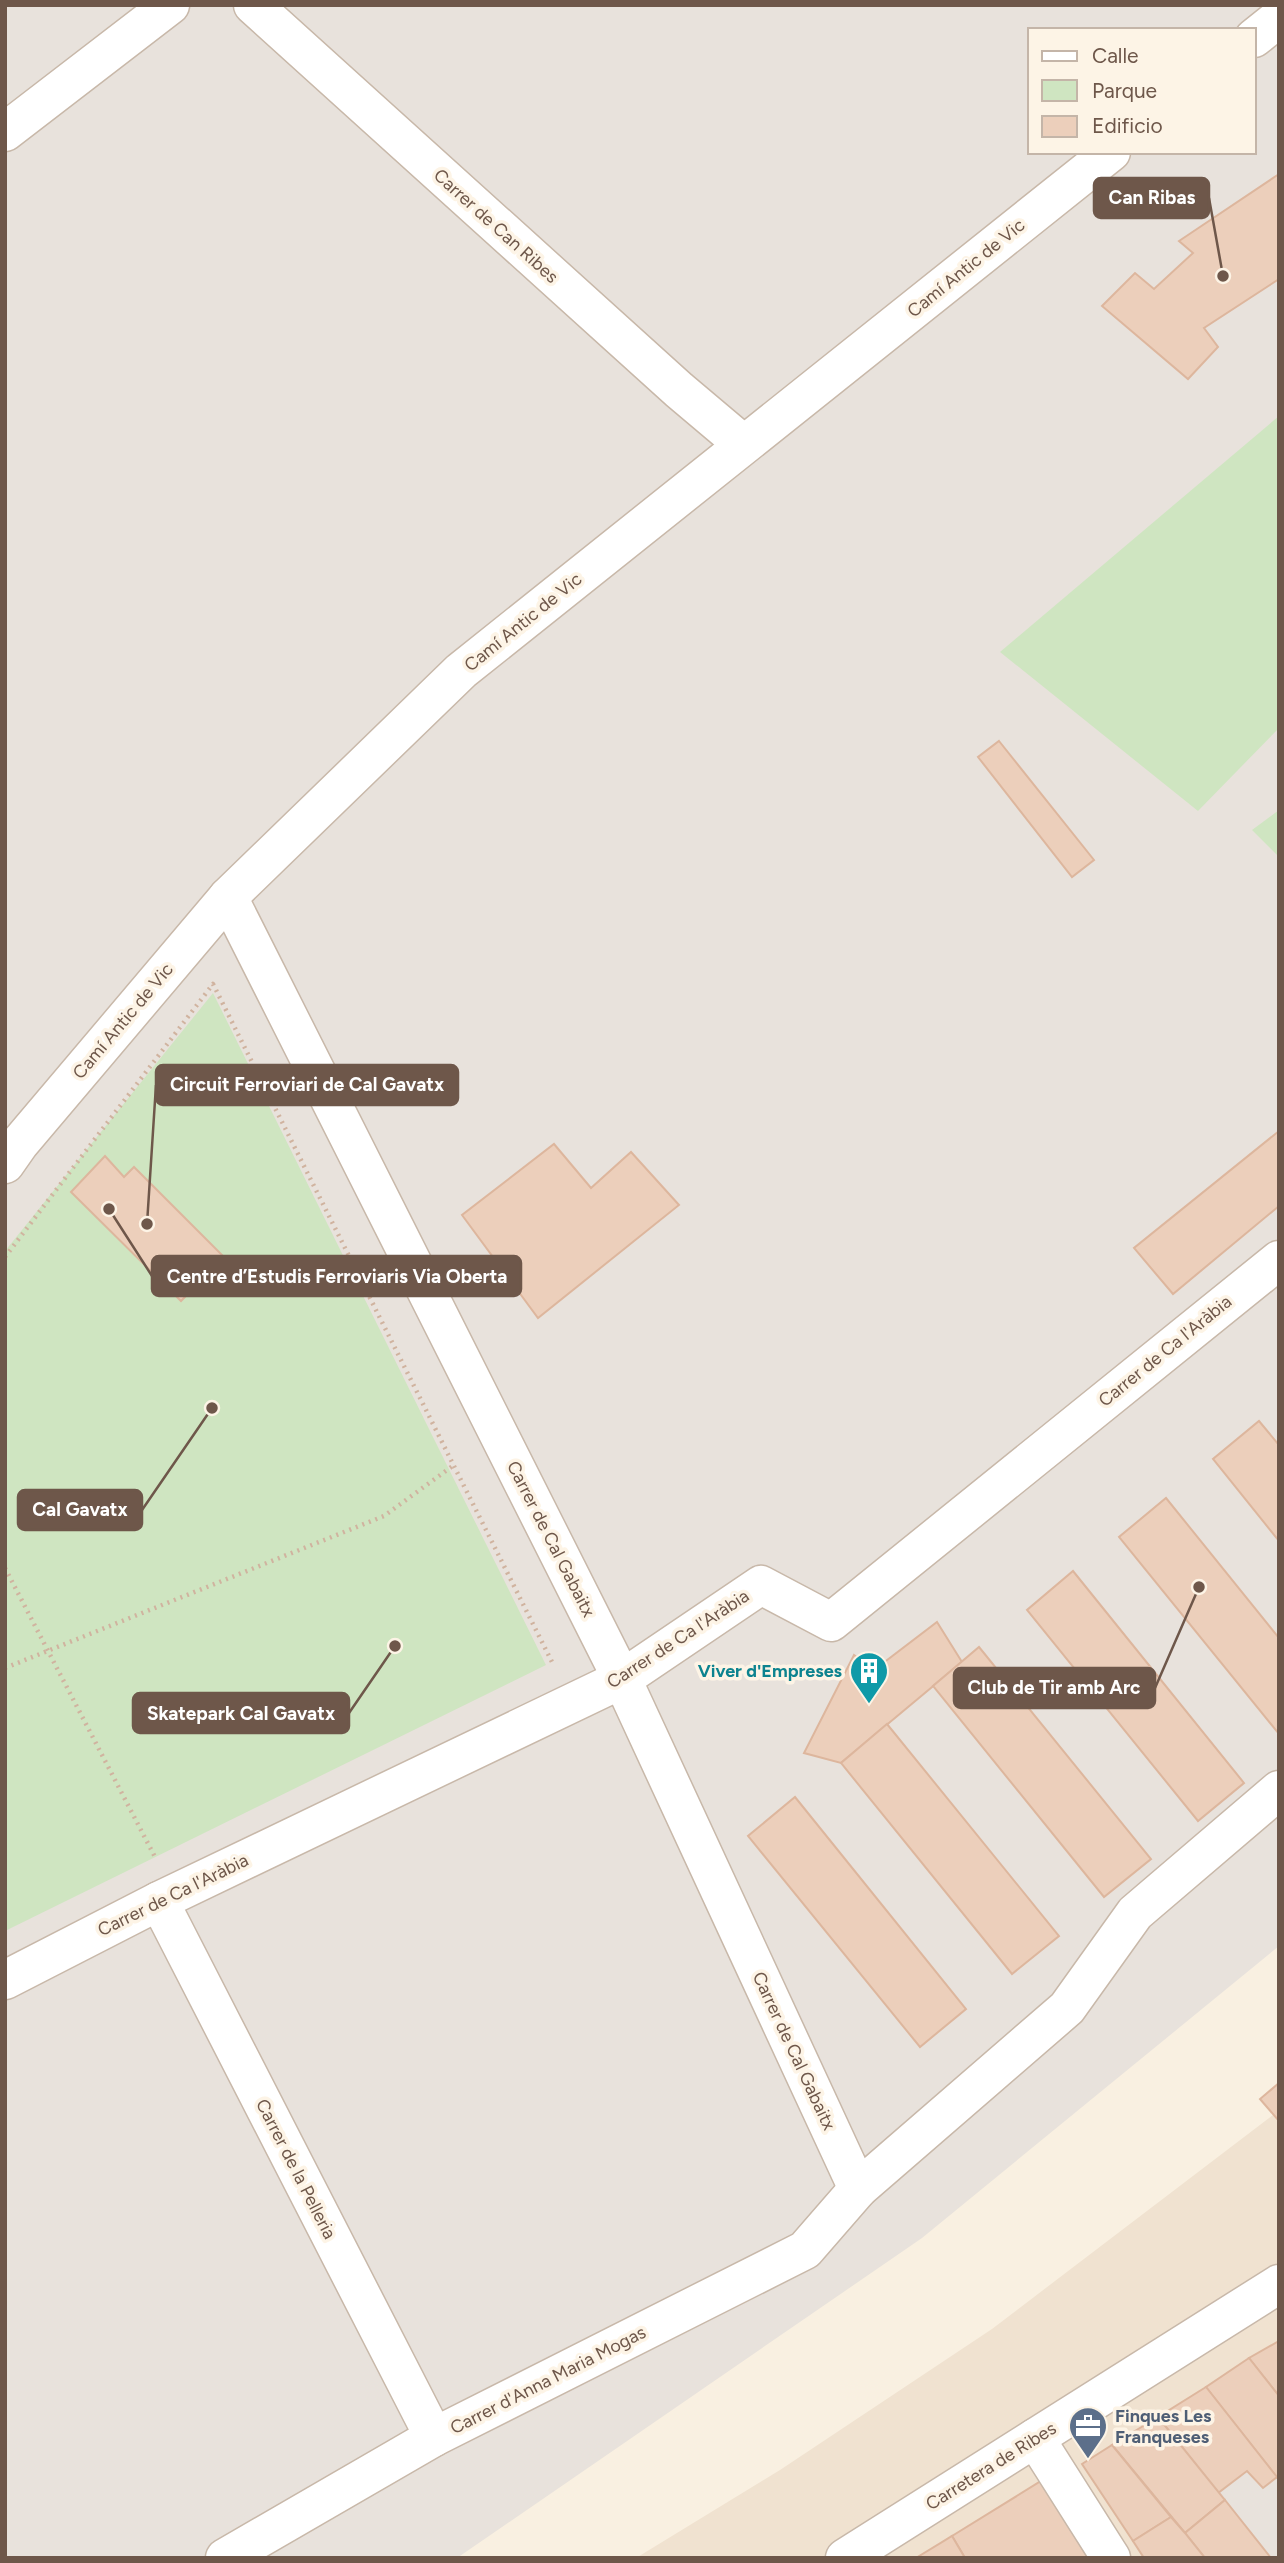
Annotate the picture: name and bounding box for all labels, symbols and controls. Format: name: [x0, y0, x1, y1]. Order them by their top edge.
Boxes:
legend: [1028, 28, 1256, 154]
text: Calle: [1092, 43, 1139, 68]
text: Parque: [1092, 78, 1157, 103]
text: Edificio: [1092, 113, 1163, 138]
street label: Carrer de Can Ribes: [429, 164, 563, 288]
callout: Can Ribas: [1094, 178, 1209, 218]
text: Can Ribas: [1109, 186, 1196, 209]
street label: Camí Antic de Vic: [903, 214, 1029, 322]
street label: Camí Antic de Vic: [460, 568, 586, 676]
street label: Camí Antic de Vic: [68, 958, 178, 1083]
callout: Circuit Ferroviari de Cal Gavatx: [156, 1065, 458, 1105]
text: Circuit Ferroviari de Cal Gavatx: [170, 1073, 444, 1096]
callout: Centre d’Estudis Ferroviaris Via Oberta: [152, 1256, 521, 1296]
text: Centre d’Estudis Ferroviaris Via Oberta: [167, 1265, 507, 1288]
street label: Carrer de Ca l'Aràbia: [1094, 1291, 1236, 1411]
street label: Carrer de Cal Gabaitx: [502, 1457, 600, 1621]
callout: Cal Gavatx: [18, 1490, 142, 1530]
text: Cal Gavatx: [32, 1498, 128, 1521]
street label: Carrer de Ca l'Aràbia: [603, 1585, 753, 1693]
building icon: Viver d'Empreses: [848, 1650, 890, 1705]
place label: Viver d'Empreses: [698, 1660, 843, 1682]
callout: Club de Tir amb Arc: [954, 1668, 1155, 1708]
text: Club de Tir amb Arc: [968, 1676, 1140, 1699]
callout: Skatepark Cal Gavatx: [133, 1693, 349, 1733]
text: Skatepark Cal Gavatx: [147, 1702, 335, 1725]
street label: Carrer de Ca l'Aràbia: [94, 1849, 252, 1941]
street label: Carrer de Cal Gabaitx: [748, 1968, 841, 2134]
street label: Carrer de la Pelleria: [251, 2095, 341, 2243]
street label: Carrer d'Anna Maria Mogas: [446, 2321, 650, 2439]
office icon: Finques Les Franqueses: [1067, 2405, 1109, 2460]
place label: Finques Les Franqueses: [1115, 2405, 1212, 2448]
street label: Carretera de Ribes: [922, 2417, 1060, 2515]

